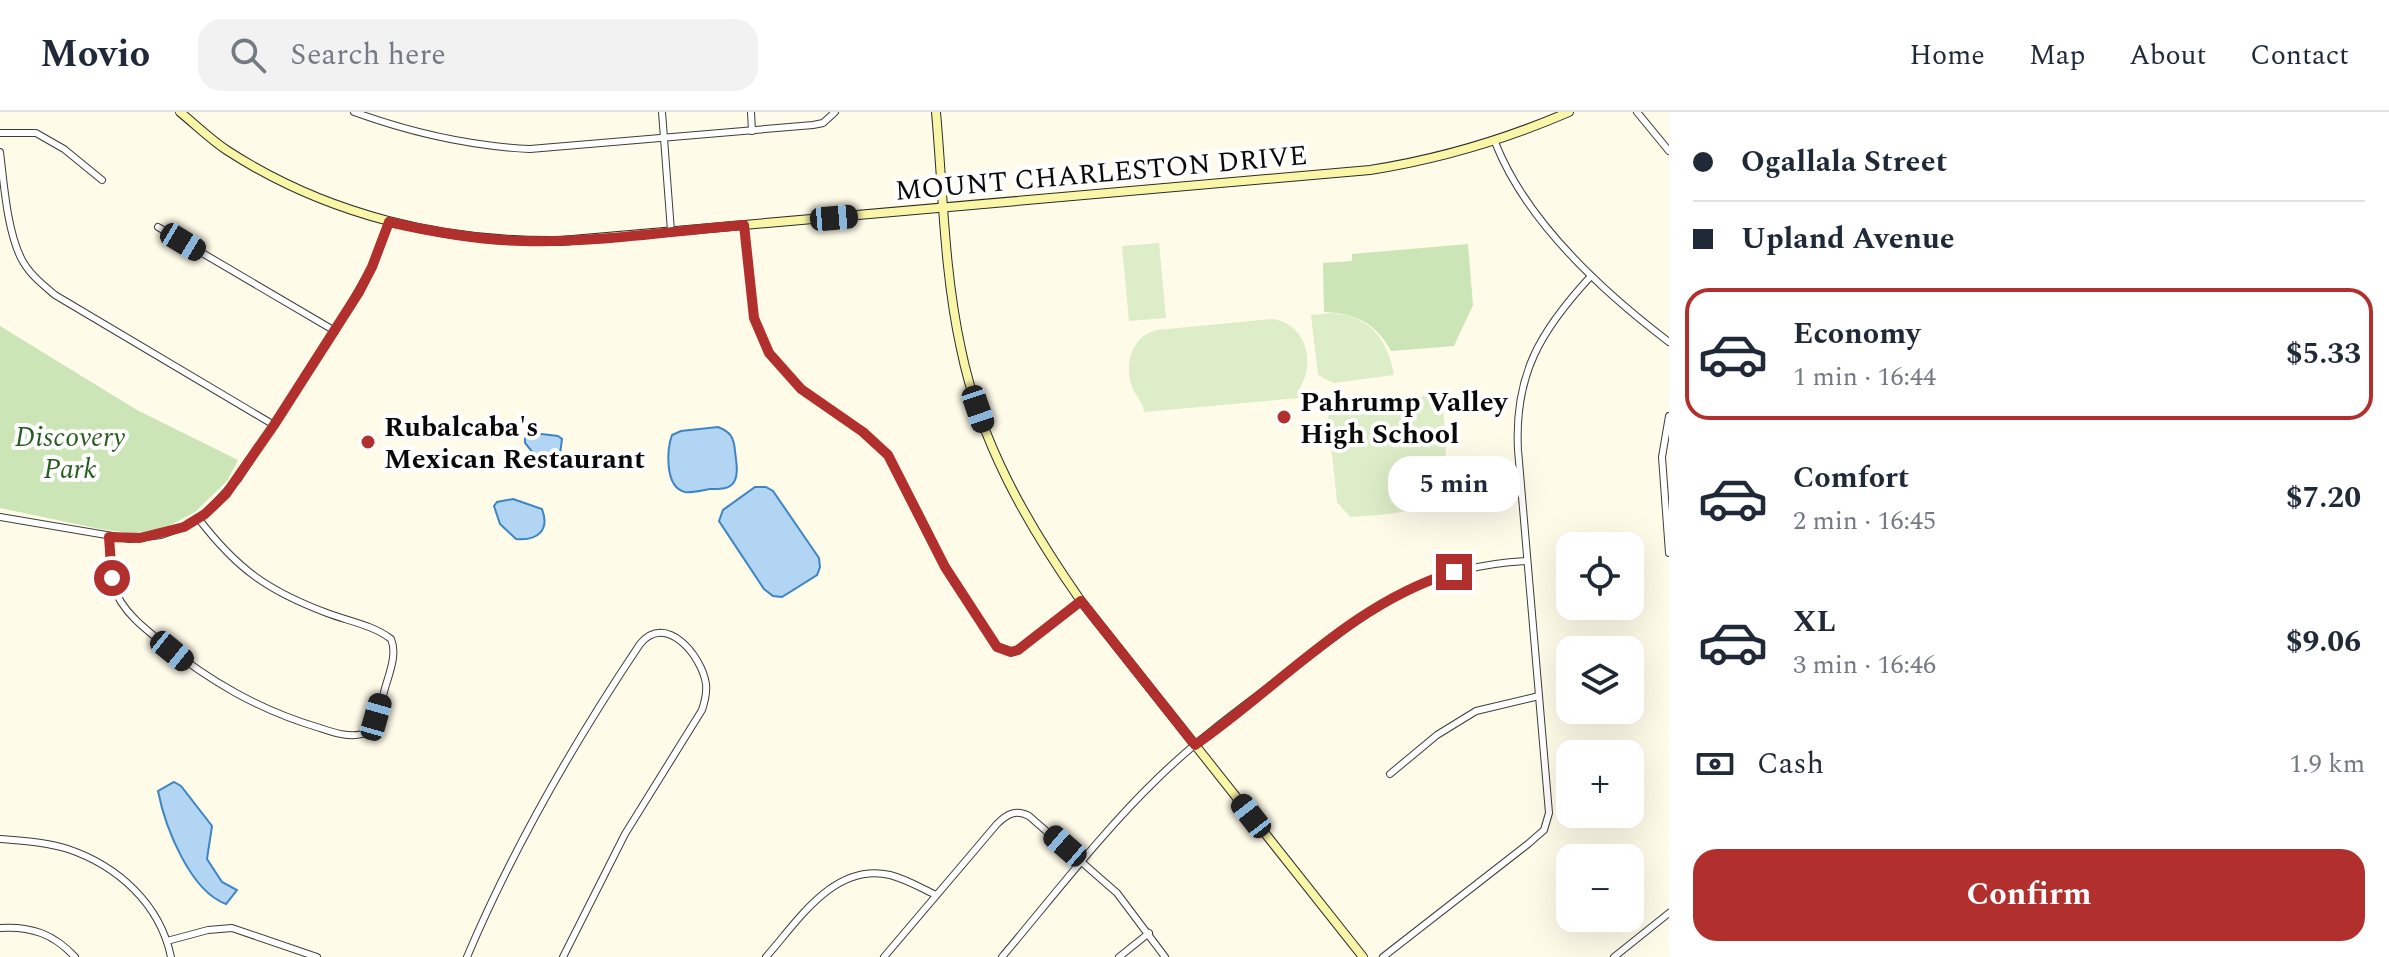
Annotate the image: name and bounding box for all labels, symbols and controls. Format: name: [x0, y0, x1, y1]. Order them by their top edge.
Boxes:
search box: [198, 19, 758, 91]
text: Movio: [40, 26, 150, 84]
text: Search here: [290, 32, 446, 78]
icon: search: [226, 33, 270, 77]
text: Home: [1909, 34, 1985, 77]
text: Map: [2029, 34, 2085, 77]
text: About: [2129, 34, 2206, 77]
text: Contact: [2250, 34, 2349, 77]
street label: MOUNT CHARLESTON DRIVE: [893, 134, 1309, 213]
text: Ogallala Street: [1741, 139, 1947, 185]
car: [809, 204, 859, 232]
text: Upland Avenue: [1741, 216, 1955, 262]
car: [156, 219, 210, 265]
text: Economy: [1793, 311, 1920, 357]
icon: car: [1697, 318, 1769, 390]
text: $5.33: [2286, 331, 2361, 377]
text: 1 min · 16:44: [1793, 357, 1936, 397]
place label: Pahrump Valley High School: [1300, 381, 1509, 456]
car: [959, 382, 997, 436]
place label: Rubalcaba's Mexican Restaurant: [384, 406, 645, 481]
marker: Pahrump Valley High School: [1275, 408, 1293, 426]
park label: Discovery Park: [15, 416, 126, 491]
marker: Rubalcaba's Mexican Restaurant: [359, 433, 377, 451]
text: Comfort: [1793, 455, 1909, 501]
callout: 5 min: [1388, 456, 1520, 512]
icon: car: [1697, 462, 1769, 534]
text: 5 min: [1419, 464, 1489, 504]
text: $7.20: [2286, 475, 2361, 521]
text: 2 min · 16:45: [1793, 501, 1936, 541]
map controls: [1556, 532, 1644, 932]
button: locate: [1556, 532, 1644, 620]
route end: [1436, 554, 1472, 590]
route start: [94, 560, 130, 596]
text: XL: [1793, 599, 1836, 645]
icon: car: [1697, 606, 1769, 678]
text: $9.06: [2286, 619, 2361, 665]
car: [146, 627, 198, 675]
button: layers: [1556, 636, 1644, 724]
text: 3 min · 16:46: [1793, 645, 1936, 685]
car: [358, 691, 394, 743]
button: +: [1556, 740, 1644, 828]
text: Cash: [1757, 741, 1824, 787]
icon: cash: [1693, 742, 1737, 786]
text: 1.9 km: [2289, 744, 2365, 784]
car: [1227, 790, 1275, 842]
car: [1039, 821, 1091, 871]
button: −: [1556, 844, 1644, 932]
button: Confirm: [1693, 849, 2365, 941]

